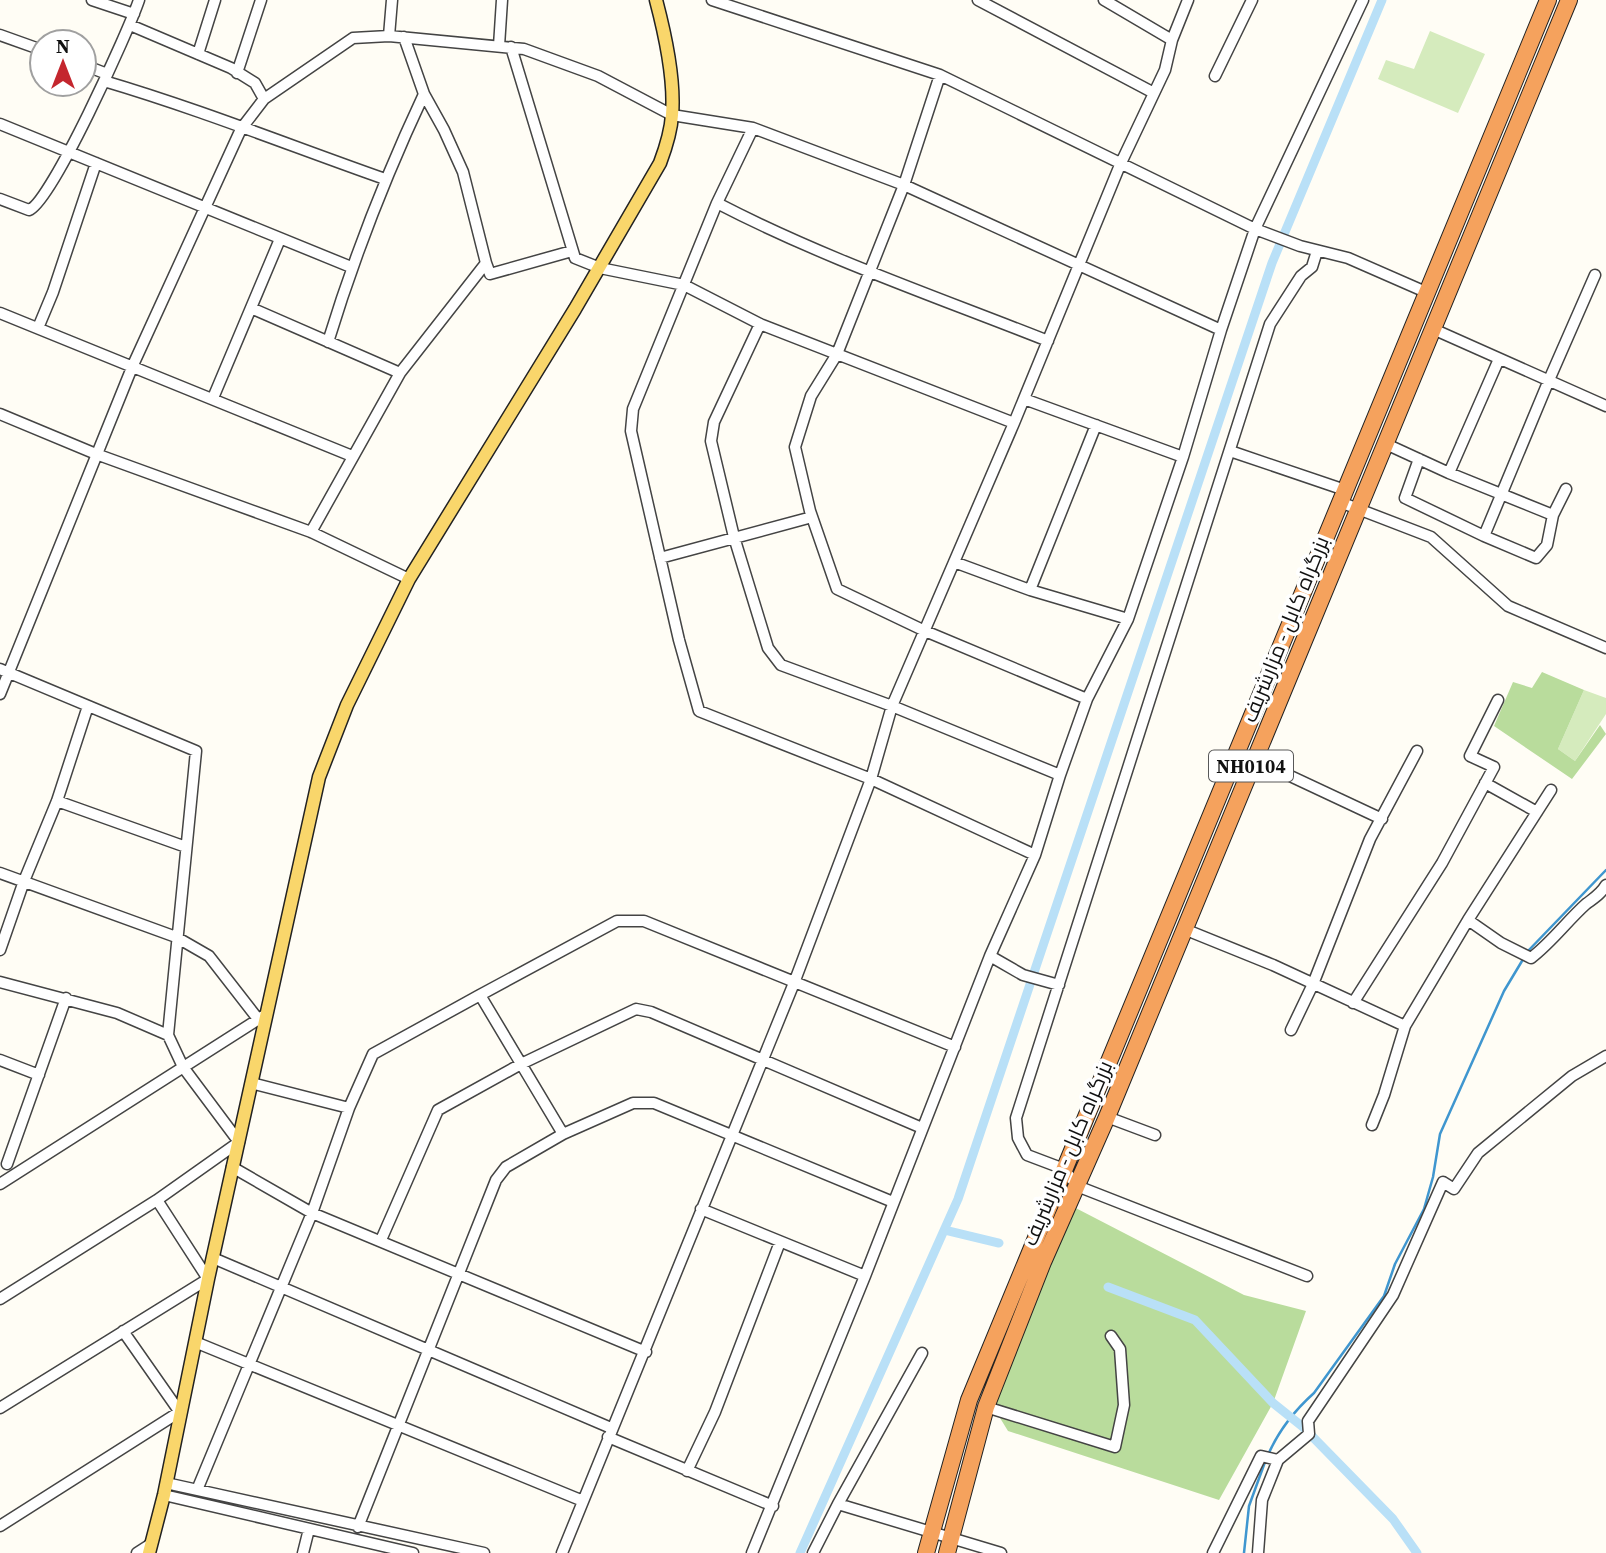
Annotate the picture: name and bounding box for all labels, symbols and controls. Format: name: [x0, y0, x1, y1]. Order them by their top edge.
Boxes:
north arrow: [28, 28, 98, 98]
text: N: [56, 33, 70, 59]
street label: بزرگراه کابل - مزارشریف: [1234, 531, 1336, 727]
road number: NH0104: [1209, 750, 1293, 782]
street label: بزرگراه کابل - مزارشریف: [1015, 1056, 1119, 1250]

